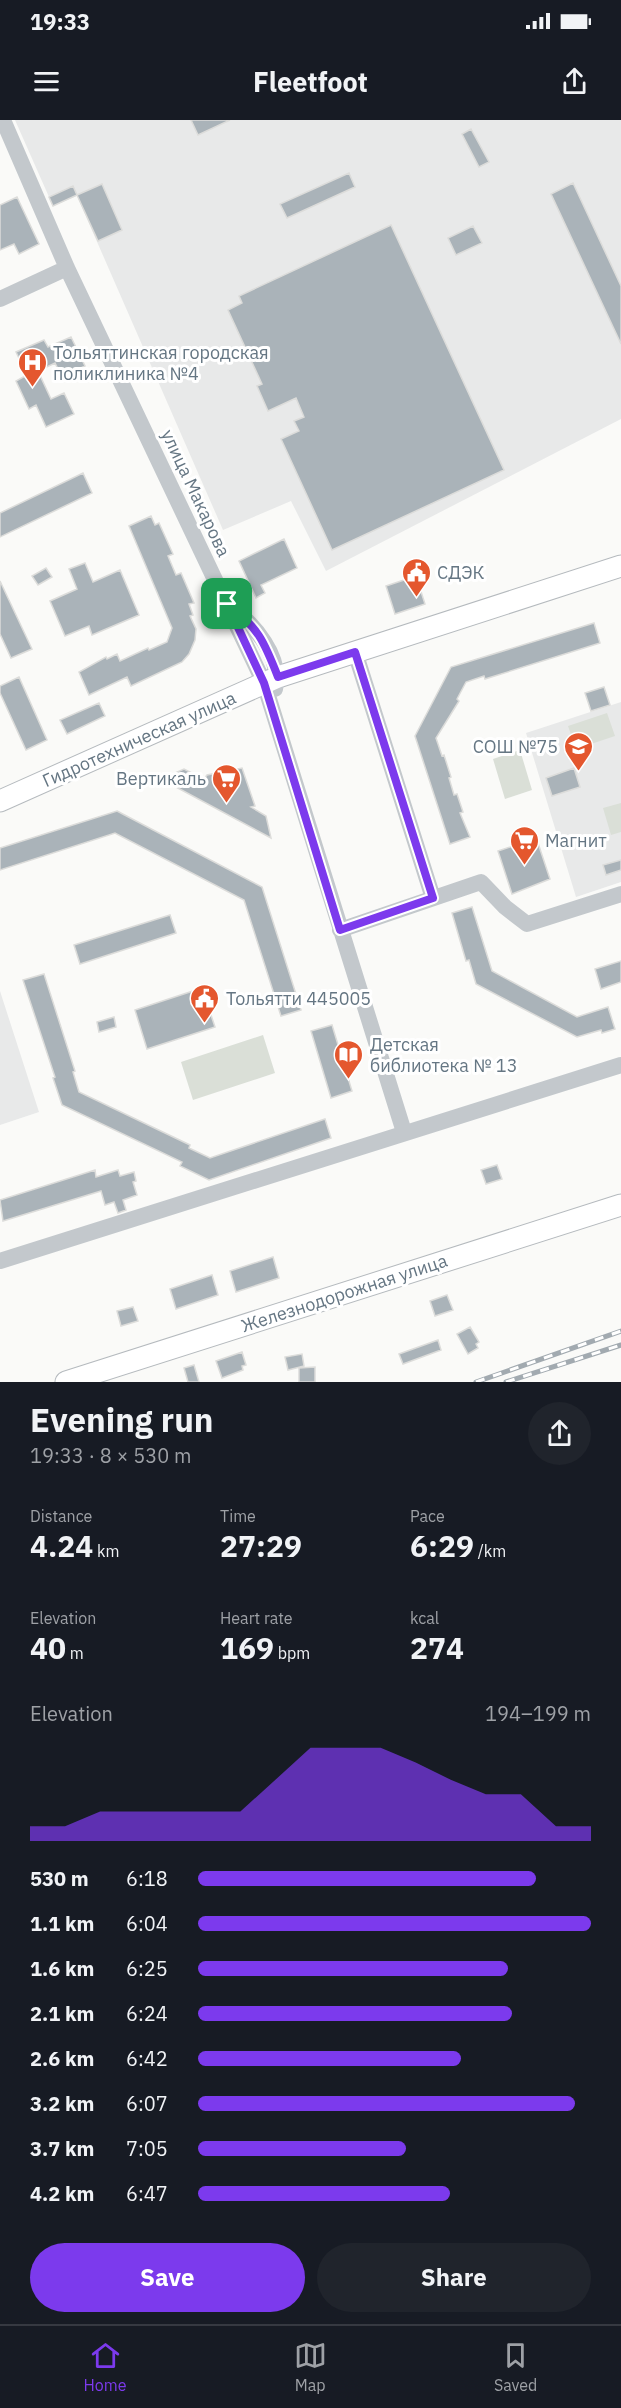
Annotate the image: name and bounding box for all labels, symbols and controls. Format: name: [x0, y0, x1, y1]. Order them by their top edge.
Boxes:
text: 19:33: [30, 7, 90, 36]
text: Fleetfoot: [253, 64, 368, 99]
icon: menu: [30, 65, 63, 98]
icon: share: [558, 65, 591, 98]
place label: Тольяттинская городская поликлиника №4: [53, 341, 269, 385]
hospital icon: Тольяттинская городская поликлиника №4: [16, 346, 48, 388]
street label: улица Макарова: [156, 426, 236, 561]
public building icon: СДЭК: [400, 556, 432, 598]
place label: СДЭК: [437, 561, 485, 584]
pin: [201, 578, 252, 629]
icon: arrive: [210, 587, 243, 620]
street label: Гидротехническая улица: [39, 686, 240, 792]
school or university icon: СОШ №75: [563, 730, 595, 772]
place label: СОШ №75: [473, 735, 558, 758]
supermarket icon: Вертикаль: [211, 762, 243, 804]
place label: Вертикаль: [116, 767, 206, 790]
supermarket icon: Магнит: [508, 824, 540, 866]
place label: Магнит: [545, 829, 607, 852]
public building icon: Тольятти 445005: [189, 982, 221, 1024]
place label: Тольятти 445005: [226, 987, 371, 1010]
place label: Детская библиотека № 13: [370, 1033, 517, 1077]
library icon: Детская библиотека № 13: [333, 1038, 365, 1080]
street label: Железнодорожная улица: [238, 1249, 450, 1337]
text: Evening run: [30, 1398, 214, 1441]
button: share: [528, 1402, 591, 1465]
text: 19:33 · 8 × 530 m: [30, 1442, 191, 1469]
text: Distance: [30, 1506, 92, 1526]
text: Time: [220, 1506, 256, 1526]
text: Pace: [410, 1506, 445, 1526]
text: 4.24: [30, 1526, 93, 1565]
text: 27:29: [220, 1526, 302, 1565]
text: 6:29: [410, 1526, 474, 1565]
text: km: [93, 1541, 120, 1561]
text: /km: [474, 1541, 506, 1561]
text: Elevation: [30, 1608, 96, 1628]
text: Heart rate: [220, 1608, 293, 1628]
text: kcal: [410, 1608, 439, 1628]
text: 40: [30, 1628, 66, 1667]
text: 169: [220, 1628, 274, 1667]
text: 274: [410, 1628, 464, 1667]
text: m: [66, 1643, 84, 1663]
text: bpm: [274, 1643, 310, 1663]
text: Elevation: [30, 1700, 113, 1727]
text: 194–199 m: [485, 1700, 591, 1727]
text: 530 m: [30, 1865, 89, 1892]
text: 6:18: [126, 1865, 168, 1892]
text: 1.1 km: [30, 1910, 94, 1937]
text: 6:04: [126, 1910, 168, 1937]
text: 1.6 km: [30, 1955, 94, 1982]
text: 6:25: [126, 1955, 168, 1982]
text: 2.1 km: [30, 2000, 94, 2027]
text: 6:24: [126, 2000, 168, 2027]
text: 2.6 km: [30, 2045, 94, 2072]
text: 6:42: [126, 2045, 168, 2072]
text: 3.2 km: [30, 2090, 94, 2117]
text: 6:07: [126, 2090, 168, 2117]
text: 3.7 km: [30, 2135, 94, 2162]
text: 7:05: [126, 2135, 168, 2162]
text: 4.2 km: [30, 2180, 94, 2207]
text: 6:47: [126, 2180, 168, 2207]
button: Save: [30, 2243, 305, 2312]
button: Share: [317, 2243, 591, 2312]
tab: Home: [84, 2339, 127, 2395]
tab: Map: [294, 2339, 327, 2395]
tab: Saved: [494, 2339, 537, 2395]

